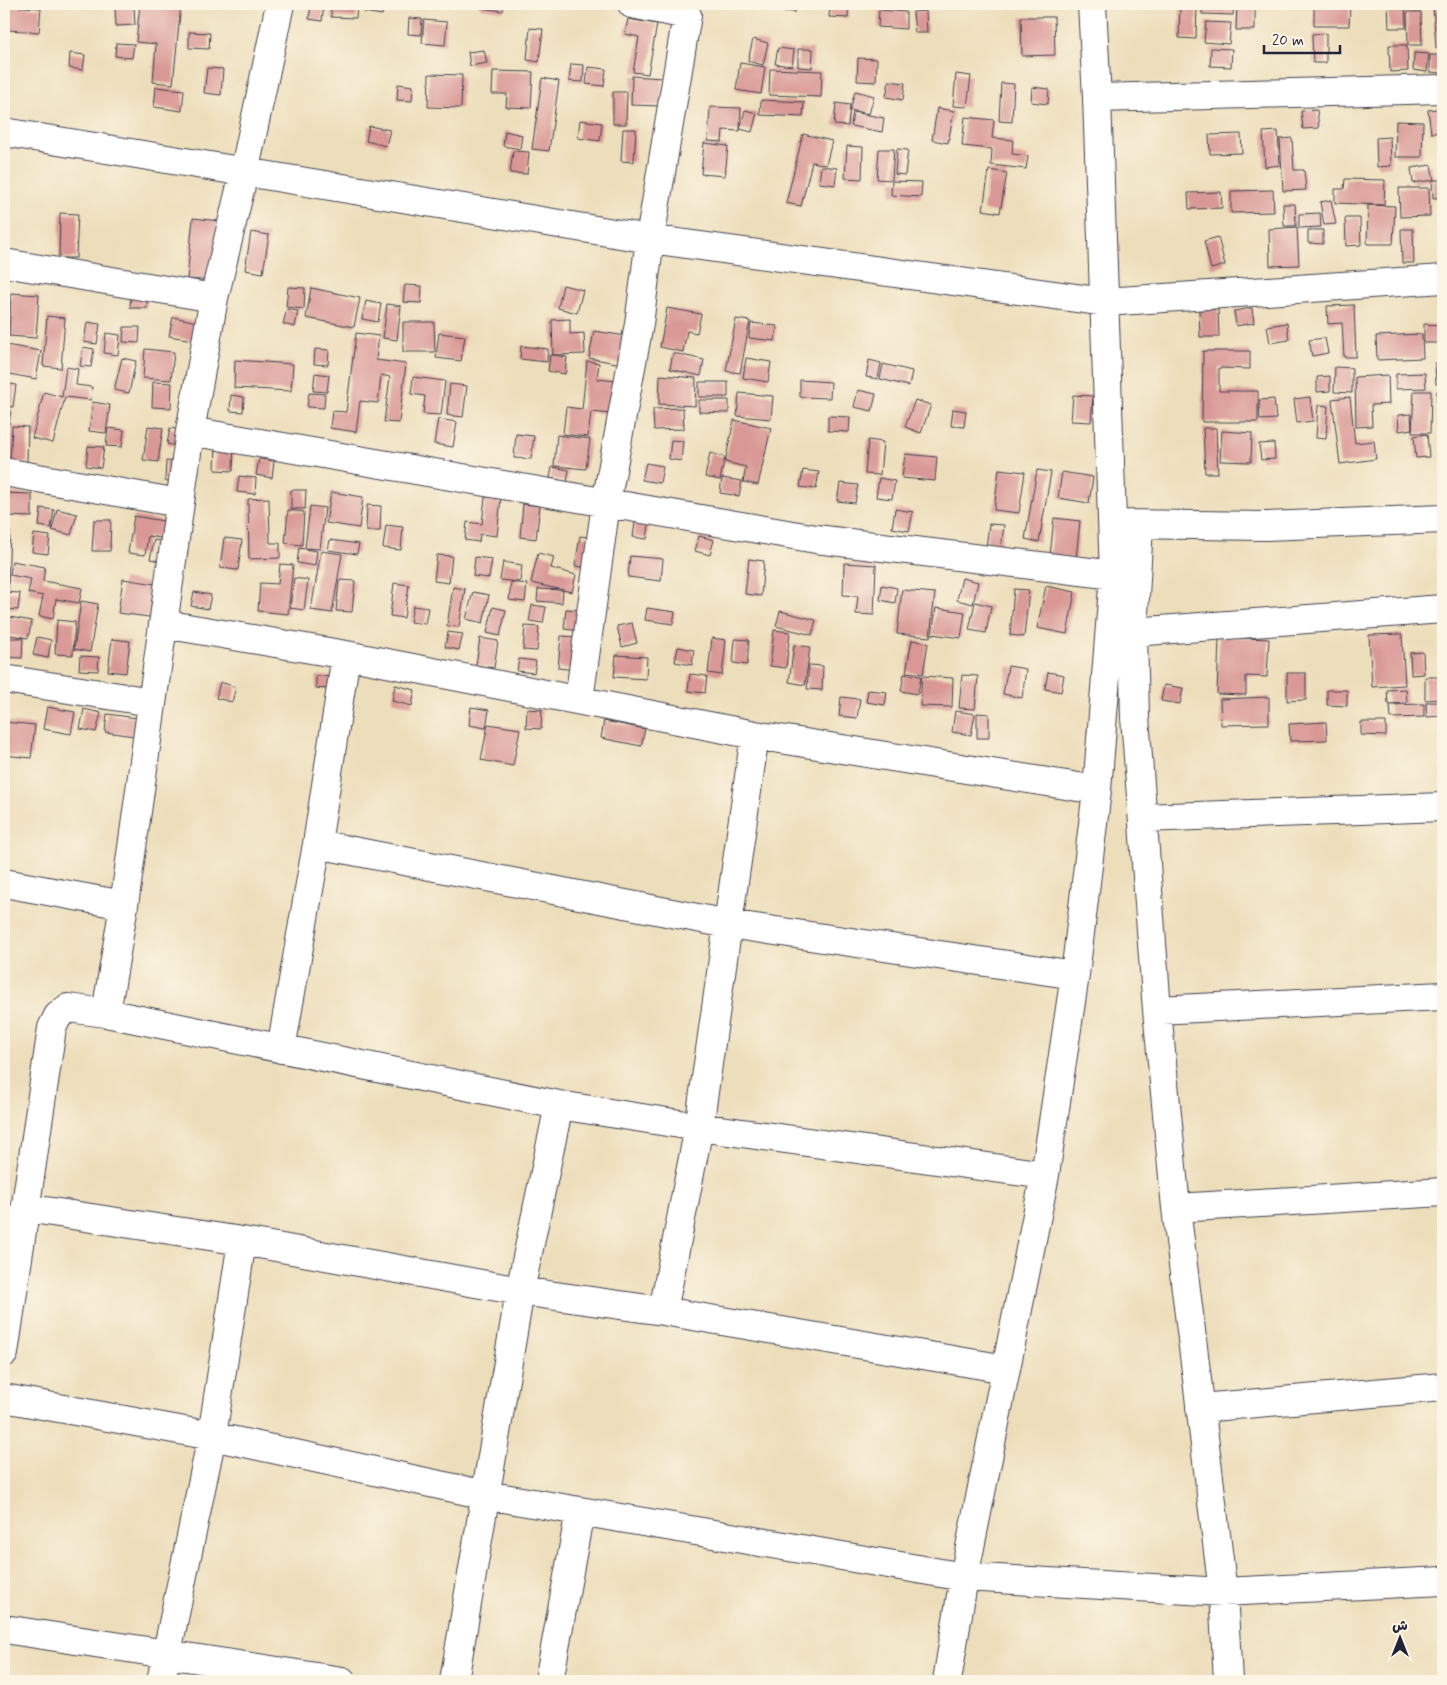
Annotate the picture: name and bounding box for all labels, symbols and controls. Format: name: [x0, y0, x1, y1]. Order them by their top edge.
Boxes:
scale bar: [1264, 22, 1341, 54]
text: 20 m: [1272, 31, 1304, 51]
north arrow: [1374, 1612, 1424, 1662]
text: ش: [1392, 1617, 1408, 1635]

